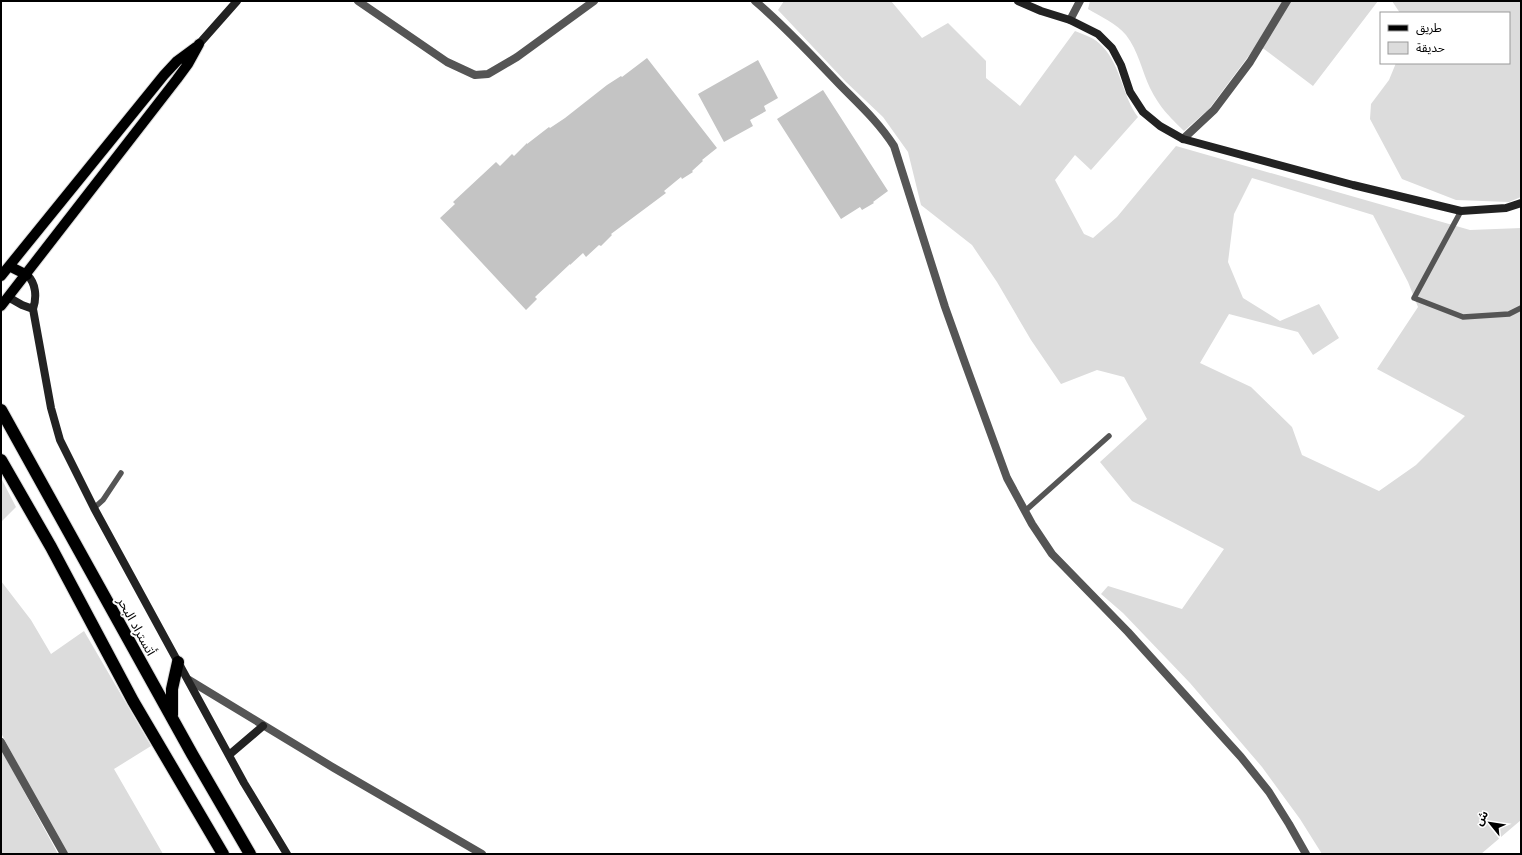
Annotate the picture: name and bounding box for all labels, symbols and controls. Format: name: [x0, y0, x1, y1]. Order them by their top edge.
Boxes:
legend: [1380, 12, 1510, 64]
text: طريق: [1416, 19, 1442, 36]
text: حديقة: [1416, 39, 1445, 56]
street label: أتستراد البحر: [113, 592, 161, 659]
north arrow: [1470, 803, 1510, 843]
text: ش: [1471, 807, 1491, 828]

